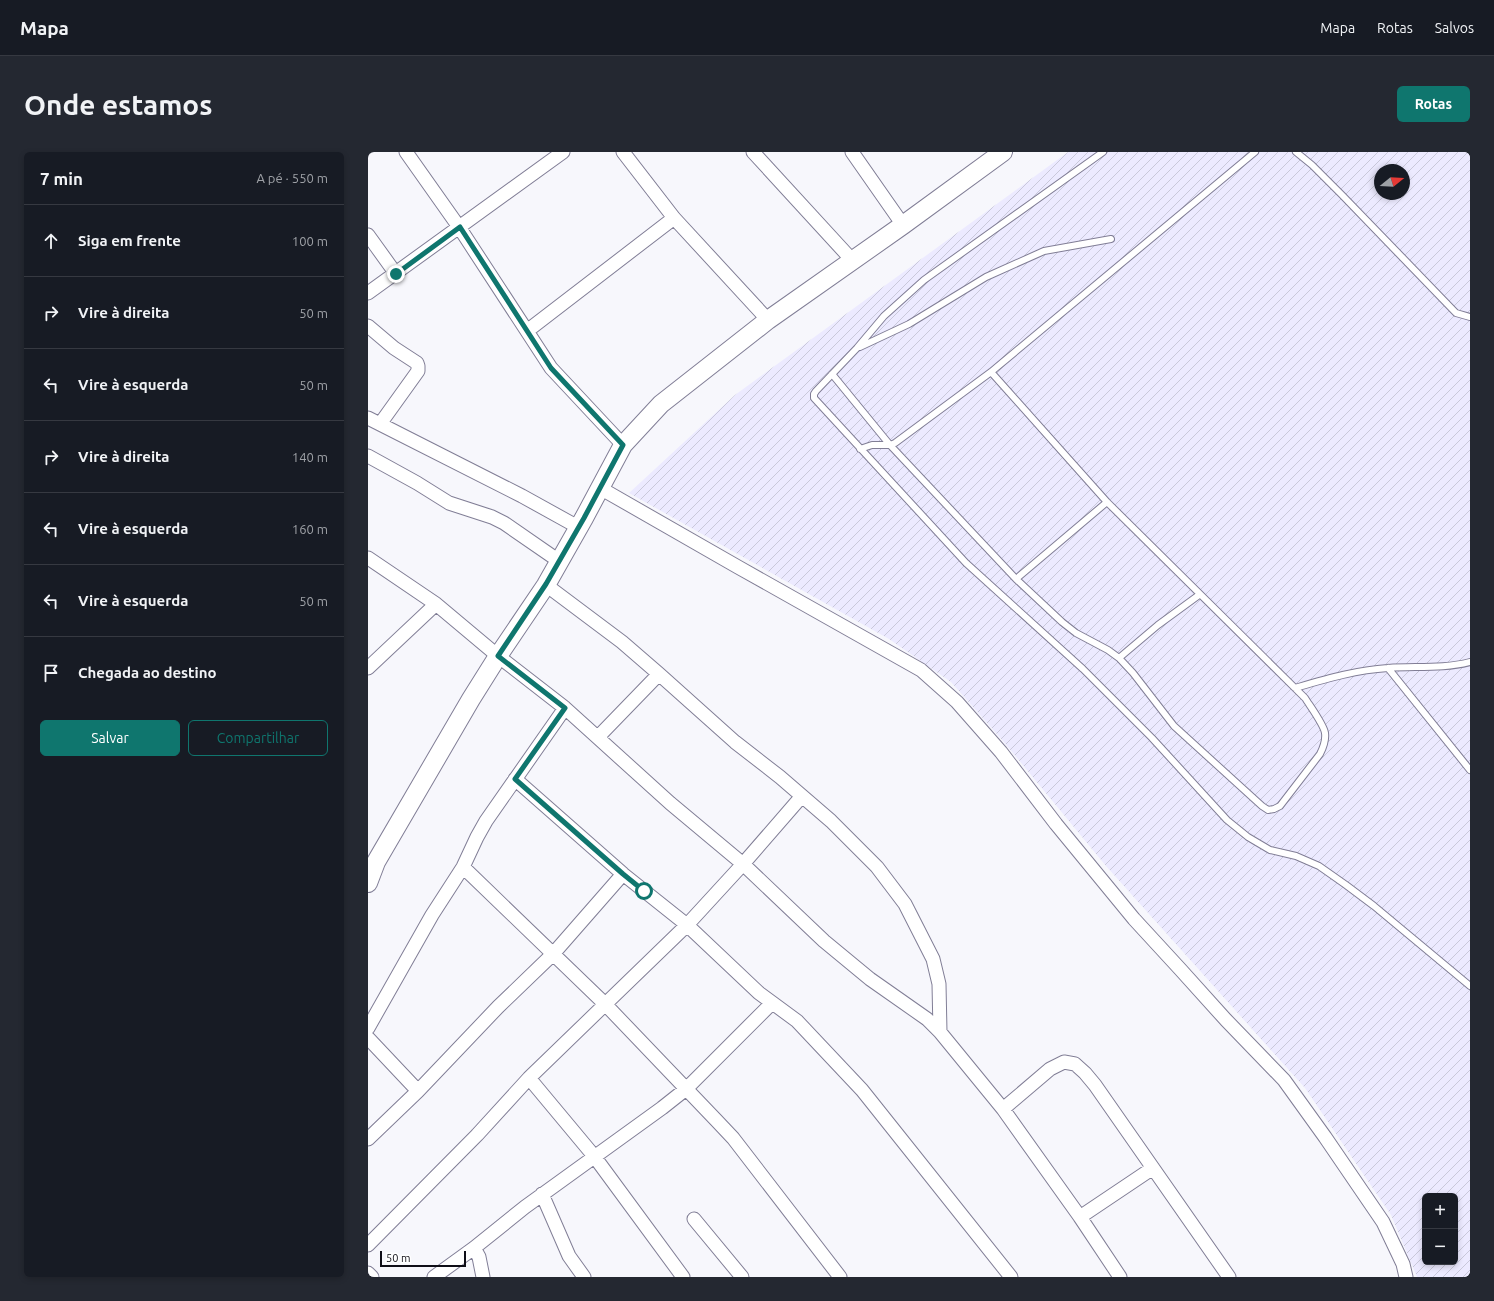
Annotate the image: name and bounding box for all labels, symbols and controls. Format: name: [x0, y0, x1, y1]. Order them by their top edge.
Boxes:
text: Mapa: [20, 17, 69, 39]
text: Mapa: [1320, 20, 1355, 36]
text: Rotas: [1377, 20, 1413, 36]
text: Salvos: [1435, 20, 1474, 36]
button: Rotas: [1397, 86, 1470, 122]
text: Onde estamos: [24, 89, 212, 120]
north arrow: [1374, 164, 1410, 200]
text: 7 min: [40, 169, 83, 188]
text: A pé · 550 m: [256, 171, 328, 185]
icon: ahead: [40, 230, 62, 252]
text: Siga em frente: [78, 232, 181, 249]
text: 100 m: [292, 234, 328, 248]
route end: [387, 265, 405, 283]
icon: right: [40, 302, 62, 324]
text: Vire à direita: [78, 304, 170, 321]
text: 50 m: [299, 306, 328, 320]
icon: left: [40, 374, 62, 396]
text: Vire à esquerda: [78, 376, 188, 393]
text: 50 m: [299, 378, 328, 392]
icon: right: [40, 446, 62, 468]
text: Vire à direita: [78, 448, 170, 465]
text: 140 m: [292, 450, 328, 464]
icon: left: [40, 518, 62, 540]
text: Vire à esquerda: [78, 520, 188, 537]
text: 160 m: [292, 522, 328, 536]
icon: left: [40, 590, 62, 612]
text: Vire à esquerda: [78, 592, 188, 609]
text: 50 m: [299, 594, 328, 608]
icon: arrive: [40, 662, 62, 684]
text: Chegada ao destino: [78, 664, 217, 681]
button: Salvar: [40, 720, 180, 756]
button: Compartilhar: [188, 720, 328, 756]
route start: [635, 882, 653, 900]
map controls: [1422, 1193, 1458, 1265]
button: +: [1422, 1193, 1458, 1229]
button: −: [1422, 1229, 1458, 1265]
scale bar: [380, 1249, 466, 1268]
text: 50 m: [386, 1252, 410, 1264]

